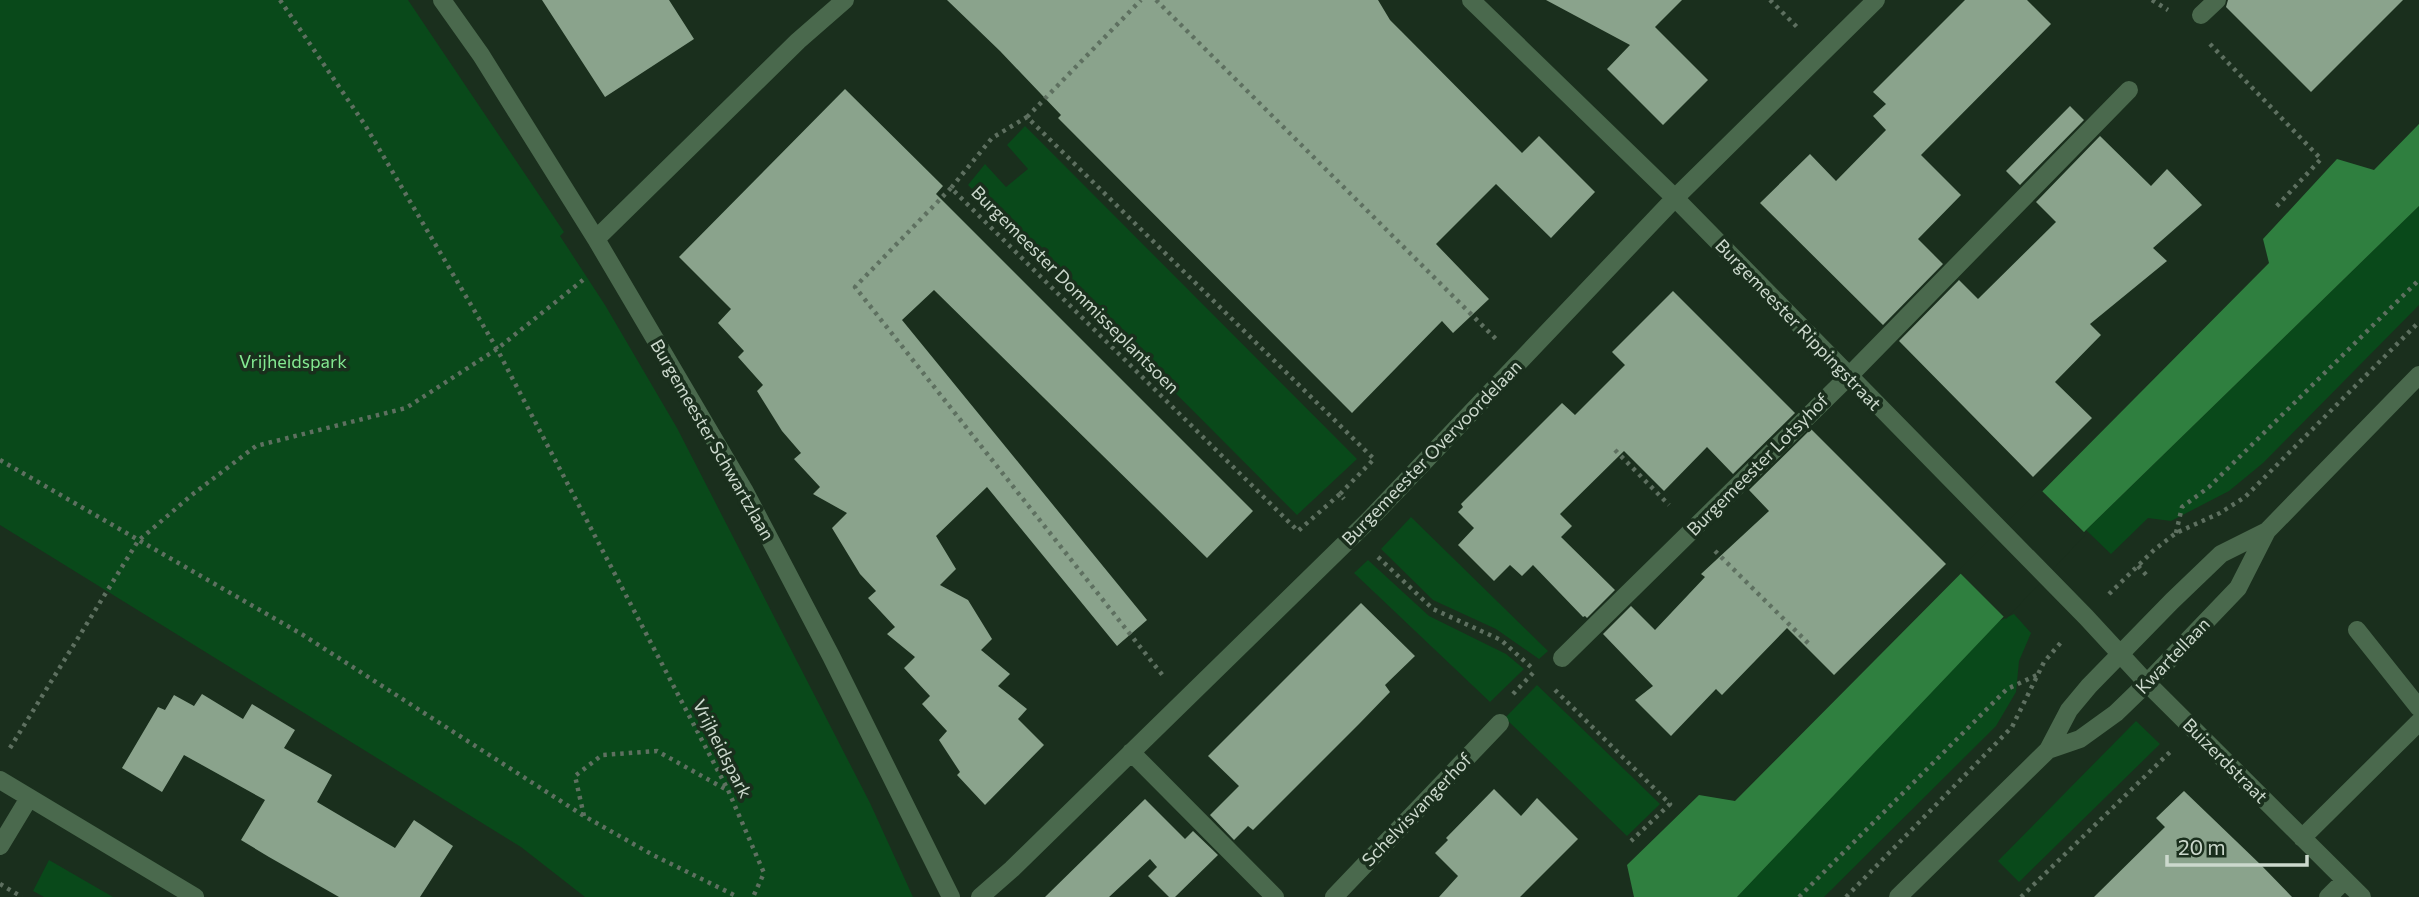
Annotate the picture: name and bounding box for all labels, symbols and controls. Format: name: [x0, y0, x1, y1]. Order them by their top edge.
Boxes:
street label: Burgemeester Dommisseplantsoen: [967, 181, 1184, 398]
street label: Burgemeester Rippingstraat: [1711, 234, 1886, 415]
street label: Burgemeester Schwartzlaan: [646, 335, 780, 544]
park label: Vrijheidspark: [239, 350, 347, 372]
street label: Burgemeester Overvoordelaan: [1337, 355, 1526, 550]
street label: Burgemeester Lotsyhof: [1682, 388, 1834, 540]
street label: Kwartellaan: [2131, 613, 2214, 698]
street label: Vrijheidspark: [689, 695, 757, 802]
street label: Buizerdstraat: [2179, 713, 2273, 807]
street label: Schelvisvangerhof: [1357, 748, 1476, 870]
scale bar: [2167, 824, 2307, 868]
text: 20 m: [2178, 834, 2226, 859]

